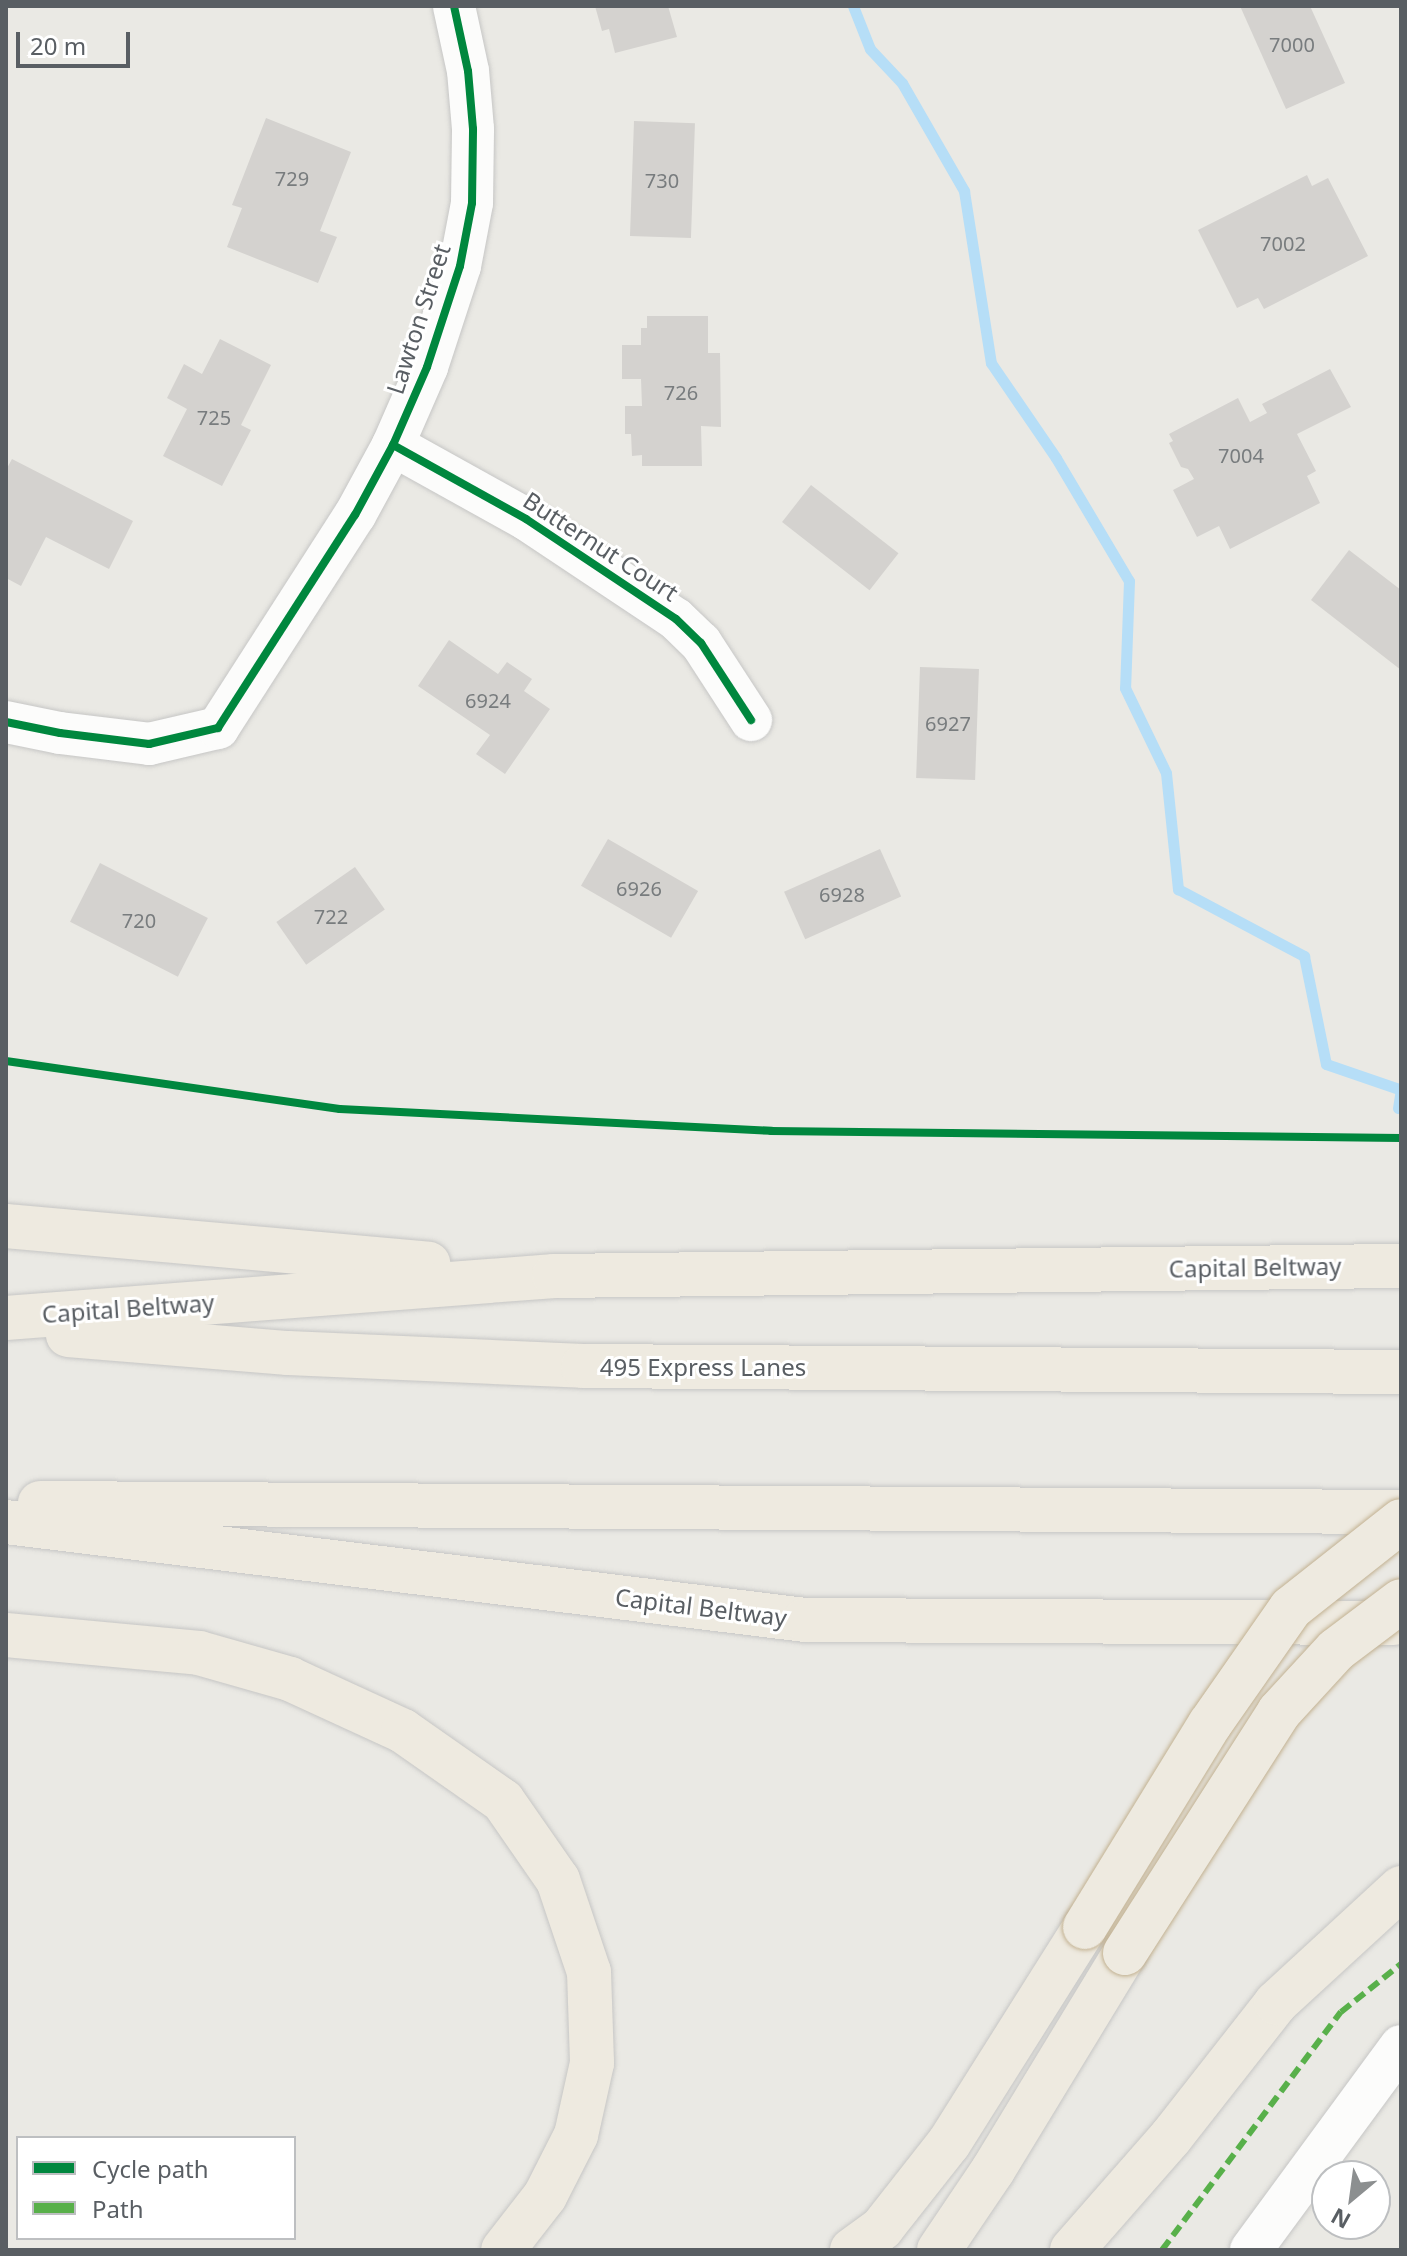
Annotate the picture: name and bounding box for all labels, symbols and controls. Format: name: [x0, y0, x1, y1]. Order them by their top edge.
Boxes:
scale bar: [20, 16, 134, 66]
text: 20 m: [30, 29, 86, 62]
house number: 7000: [1269, 32, 1315, 56]
house number: 729: [275, 166, 309, 190]
house number: 730: [645, 168, 679, 192]
house number: 7002: [1260, 231, 1306, 255]
street label: Lawton Street: [380, 240, 456, 398]
house number: 726: [664, 380, 698, 404]
house number: 725: [197, 405, 231, 429]
house number: 7004: [1218, 443, 1264, 467]
street label: Butternut Court: [518, 485, 684, 607]
house number: 6924: [465, 688, 511, 712]
house number: 6927: [925, 711, 971, 735]
house number: 6926: [616, 876, 662, 900]
house number: 6928: [819, 882, 865, 906]
house number: 722: [314, 904, 348, 928]
house number: 720: [122, 908, 156, 932]
street label: Capital Beltway: [1168, 1251, 1342, 1283]
street label: Capital Beltway: [41, 1288, 215, 1328]
street label: 495 Express Lanes: [600, 1353, 806, 1381]
street label: Capital Beltway: [614, 1582, 788, 1632]
legend: [16, 2136, 296, 2240]
text: Cycle path: [92, 2152, 209, 2185]
north arrow: [1311, 2160, 1391, 2240]
text: Path: [92, 2192, 143, 2225]
text: N: [1325, 2202, 1355, 2237]

